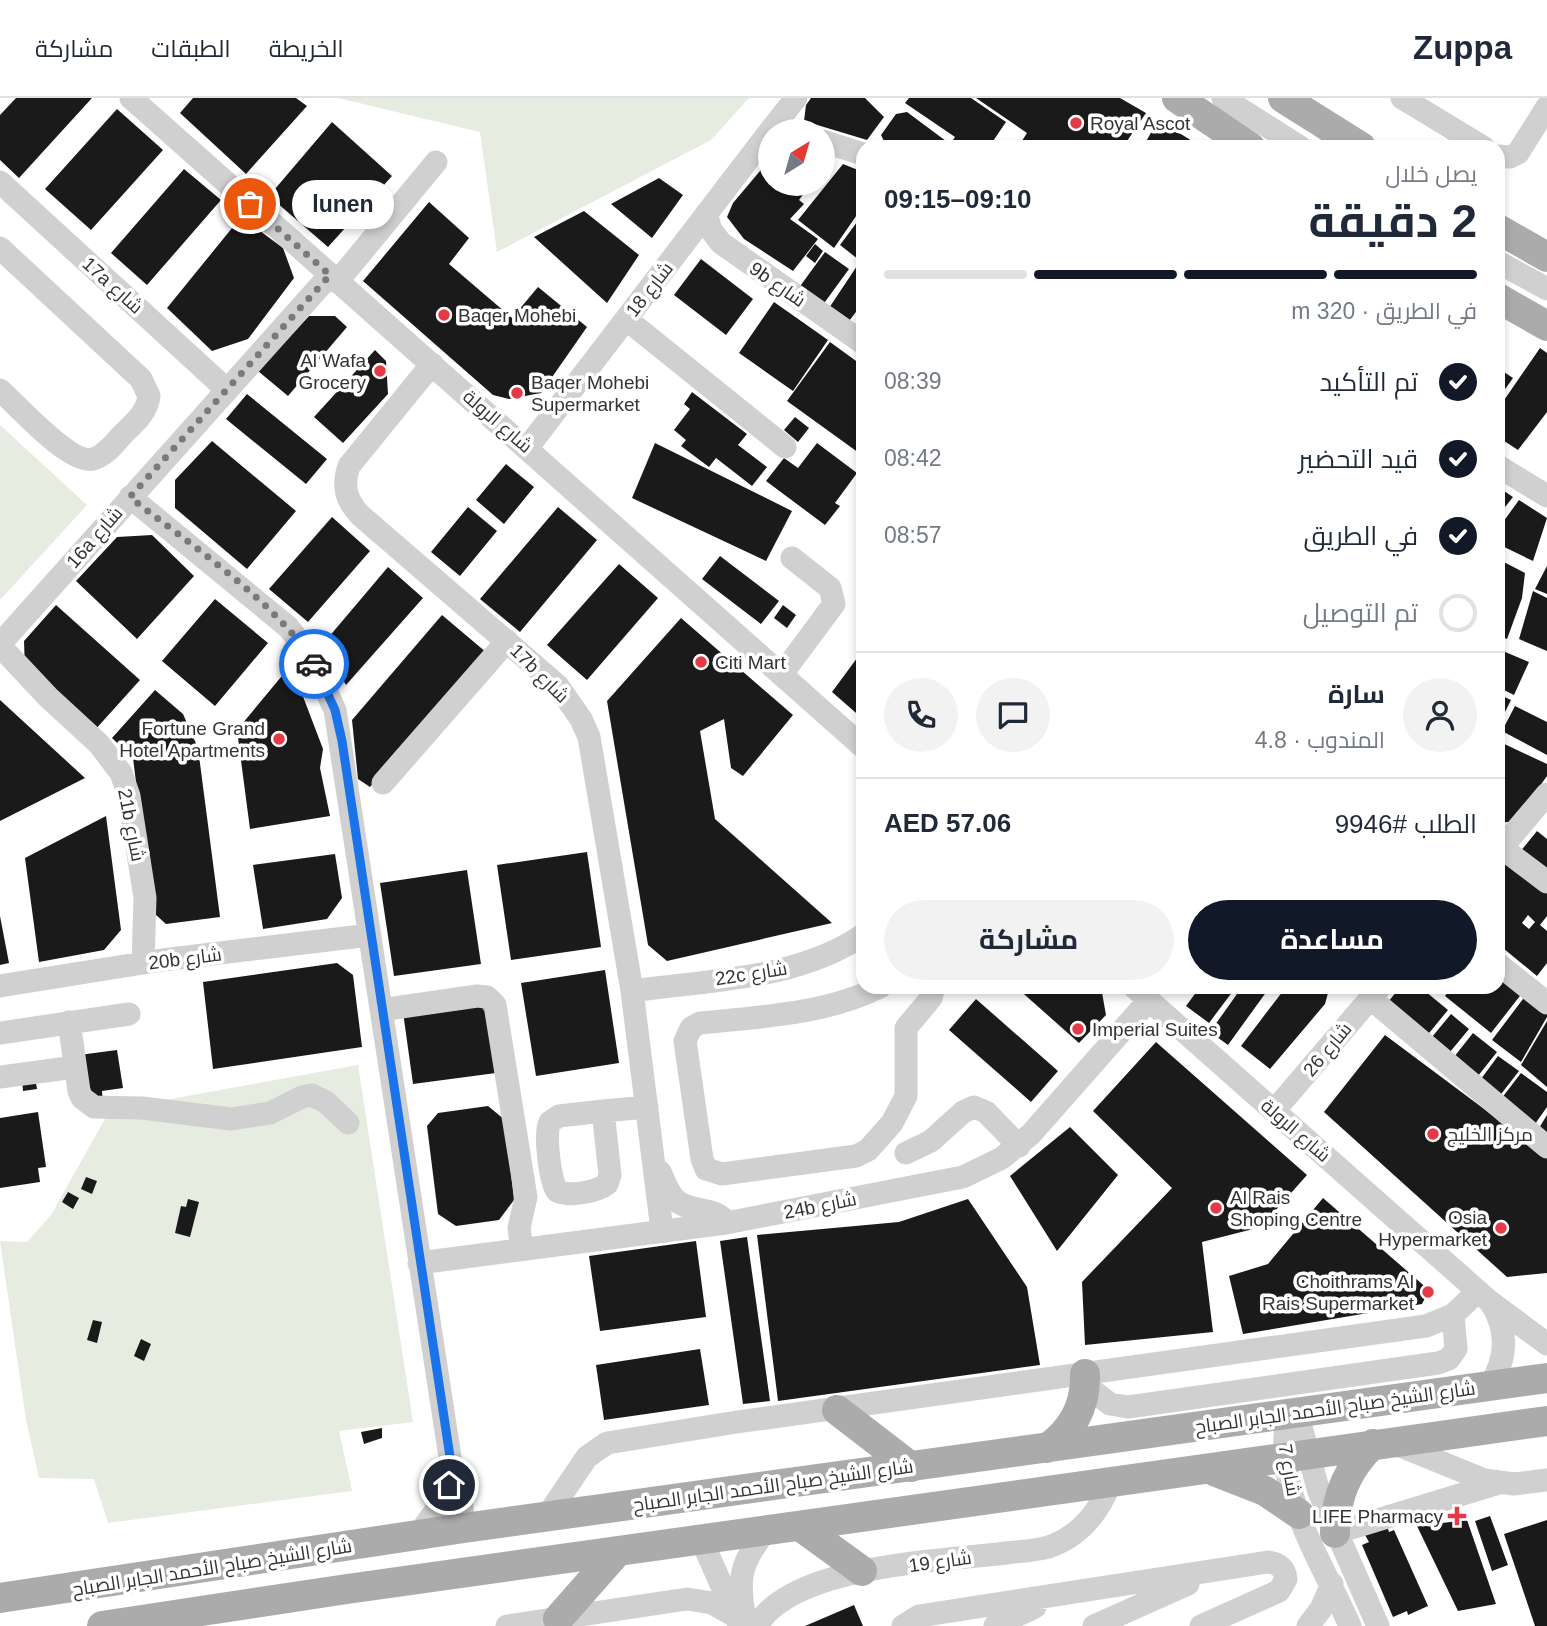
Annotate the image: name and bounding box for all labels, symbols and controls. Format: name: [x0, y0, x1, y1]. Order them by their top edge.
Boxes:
text: Zuppa: [1413, 29, 1512, 66]
text: مشاركة: [35, 35, 113, 62]
text: الطبقات: [151, 35, 231, 62]
text: الخريطة: [269, 35, 344, 62]
place label: Royal Ascot: [1090, 113, 1191, 134]
marker: Royal Ascot: [1068, 115, 1084, 131]
north arrow: [758, 119, 835, 196]
map controls: [758, 119, 835, 196]
text: يصل خلال: [1385, 161, 1477, 187]
pin: [220, 174, 280, 234]
callout: lunen: [292, 180, 394, 228]
text: 09:10–09:15: [884, 184, 1031, 214]
icon: bag: [231, 185, 269, 223]
text: lunen: [312, 191, 374, 217]
text: 2 دقيقة: [1309, 195, 1477, 247]
street label: 17a شارع: [76, 253, 147, 320]
street label: شارع 18: [622, 258, 679, 323]
street label: 9b شارع: [744, 258, 810, 314]
text: في الطريق · 320 m: [1291, 298, 1477, 324]
place label: Baqer Mohebi: [458, 305, 576, 326]
marker: Baqer Mohebi: [436, 307, 452, 323]
place label: Al Wafa Grocery: [298, 350, 366, 393]
marker: Al Wafa Grocery: [372, 363, 388, 379]
icon: check: [1439, 363, 1477, 401]
text: تم التأكيد: [1319, 367, 1418, 397]
text: 08:39: [884, 368, 942, 394]
place label: Baqer Mohebi Supermarket: [531, 372, 649, 415]
marker: Baqer Mohebi Supermarket: [509, 385, 525, 401]
street label: شارع الرولة: [457, 386, 537, 459]
icon: check: [1439, 440, 1477, 478]
text: قيد التحضير: [1298, 444, 1418, 474]
text: 08:42: [884, 445, 942, 471]
street label: 16a شارع: [62, 503, 129, 574]
icon: check: [1439, 517, 1477, 555]
text: في الطريق: [1303, 521, 1418, 551]
text: 08:57: [884, 522, 942, 548]
text: تم التوصيل: [1303, 598, 1418, 628]
courier: [279, 629, 349, 699]
street label: 17b شارع: [504, 640, 573, 709]
icon: car: [295, 645, 333, 683]
place label: Citi Mart: [715, 652, 786, 673]
marker: Citi Mart: [693, 654, 709, 670]
button: phone: [884, 678, 958, 752]
button: chat: [976, 678, 1050, 752]
button: person: [1403, 678, 1477, 752]
text: سارة: [1328, 679, 1385, 709]
place label: Fortune Grand Hotel Apartments: [119, 718, 265, 761]
text: المندوب · 4.8: [1255, 727, 1385, 753]
marker: Fortune Grand Hotel Apartments: [271, 731, 287, 747]
street label: 21b شارع: [111, 787, 149, 864]
text: AED 57.06: [884, 808, 1011, 838]
text: الطلب #9946: [1335, 809, 1477, 839]
button: مشاركة: [884, 900, 1174, 980]
button: مساعدة: [1188, 900, 1477, 980]
street label: 20b شارع: [147, 944, 223, 976]
street label: 22c شارع: [714, 957, 789, 993]
street label: شارع 26: [1299, 1018, 1358, 1082]
place label: Imperial Suites: [1092, 1019, 1218, 1040]
marker: Imperial Suites: [1070, 1021, 1086, 1037]
street label: شارع الرولة: [1255, 1095, 1335, 1168]
place label: مركز الخليج: [1447, 1124, 1533, 1148]
marker: مركز الخليج: [1425, 1126, 1441, 1142]
place label: Al Rais Shoping Centre: [1230, 1187, 1362, 1230]
street label: 24b شارع: [782, 1188, 859, 1226]
marker: Al Rais Shoping Centre: [1208, 1200, 1224, 1216]
place label: Osia Hypermarket: [1378, 1207, 1488, 1250]
marker: Osia Hypermarket: [1493, 1220, 1509, 1236]
place label: Choithrams Al Rais Supermarket: [1262, 1271, 1415, 1314]
marker: Choithrams Al Rais Supermarket: [1420, 1284, 1436, 1300]
street label: شارع الشيخ صباح الأحمد الجابر الصباح: [1193, 1377, 1477, 1441]
street label: شارع 7: [1272, 1442, 1304, 1498]
pin: [419, 1455, 479, 1515]
street label: شارع الشيخ صباح الأحمد الجابر الصباح: [631, 1455, 915, 1519]
icon: home: [430, 1466, 468, 1504]
place label: LIFE Pharmacy: [1312, 1506, 1443, 1527]
marker: LIFE Pharmacy: [1449, 1508, 1465, 1524]
street label: شارع الشيخ صباح الأحمد الجابر الصباح: [71, 1535, 354, 1603]
street label: شارع 19: [907, 1547, 973, 1579]

